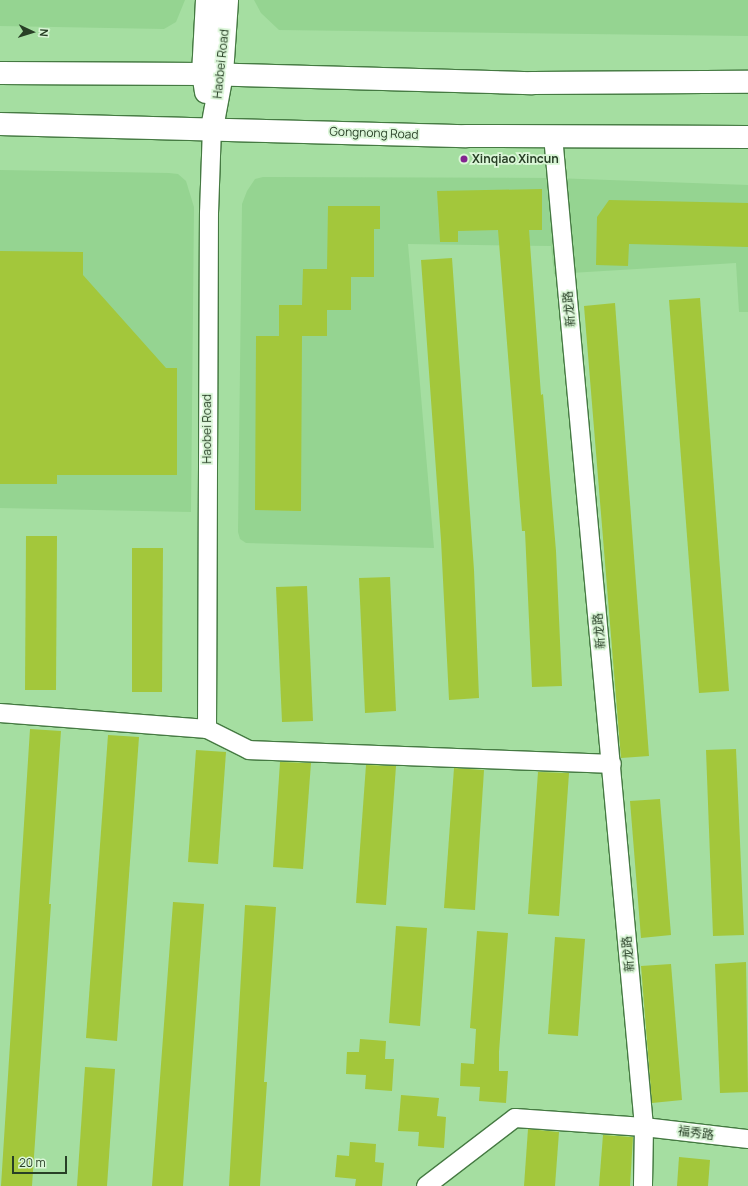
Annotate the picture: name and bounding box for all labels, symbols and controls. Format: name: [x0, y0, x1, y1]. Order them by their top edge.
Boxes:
north arrow: [12, 12, 52, 52]
text: N: [37, 28, 52, 37]
street label: Haobei Road: [210, 29, 232, 99]
street label: Gongnong Road: [329, 124, 419, 142]
place label: Xinqiao Xincun: [472, 152, 559, 166]
marker: Xinqiao Xincun: [459, 154, 469, 164]
street label: 新龙路: [560, 290, 578, 328]
street label: Haobei Road: [200, 394, 214, 464]
street label: 新龙路: [590, 612, 608, 650]
street label: 新龙路: [619, 935, 637, 973]
street label: 福秀路: [677, 1124, 715, 1142]
scale bar: [14, 1148, 69, 1174]
text: 20 m: [19, 1154, 46, 1171]

